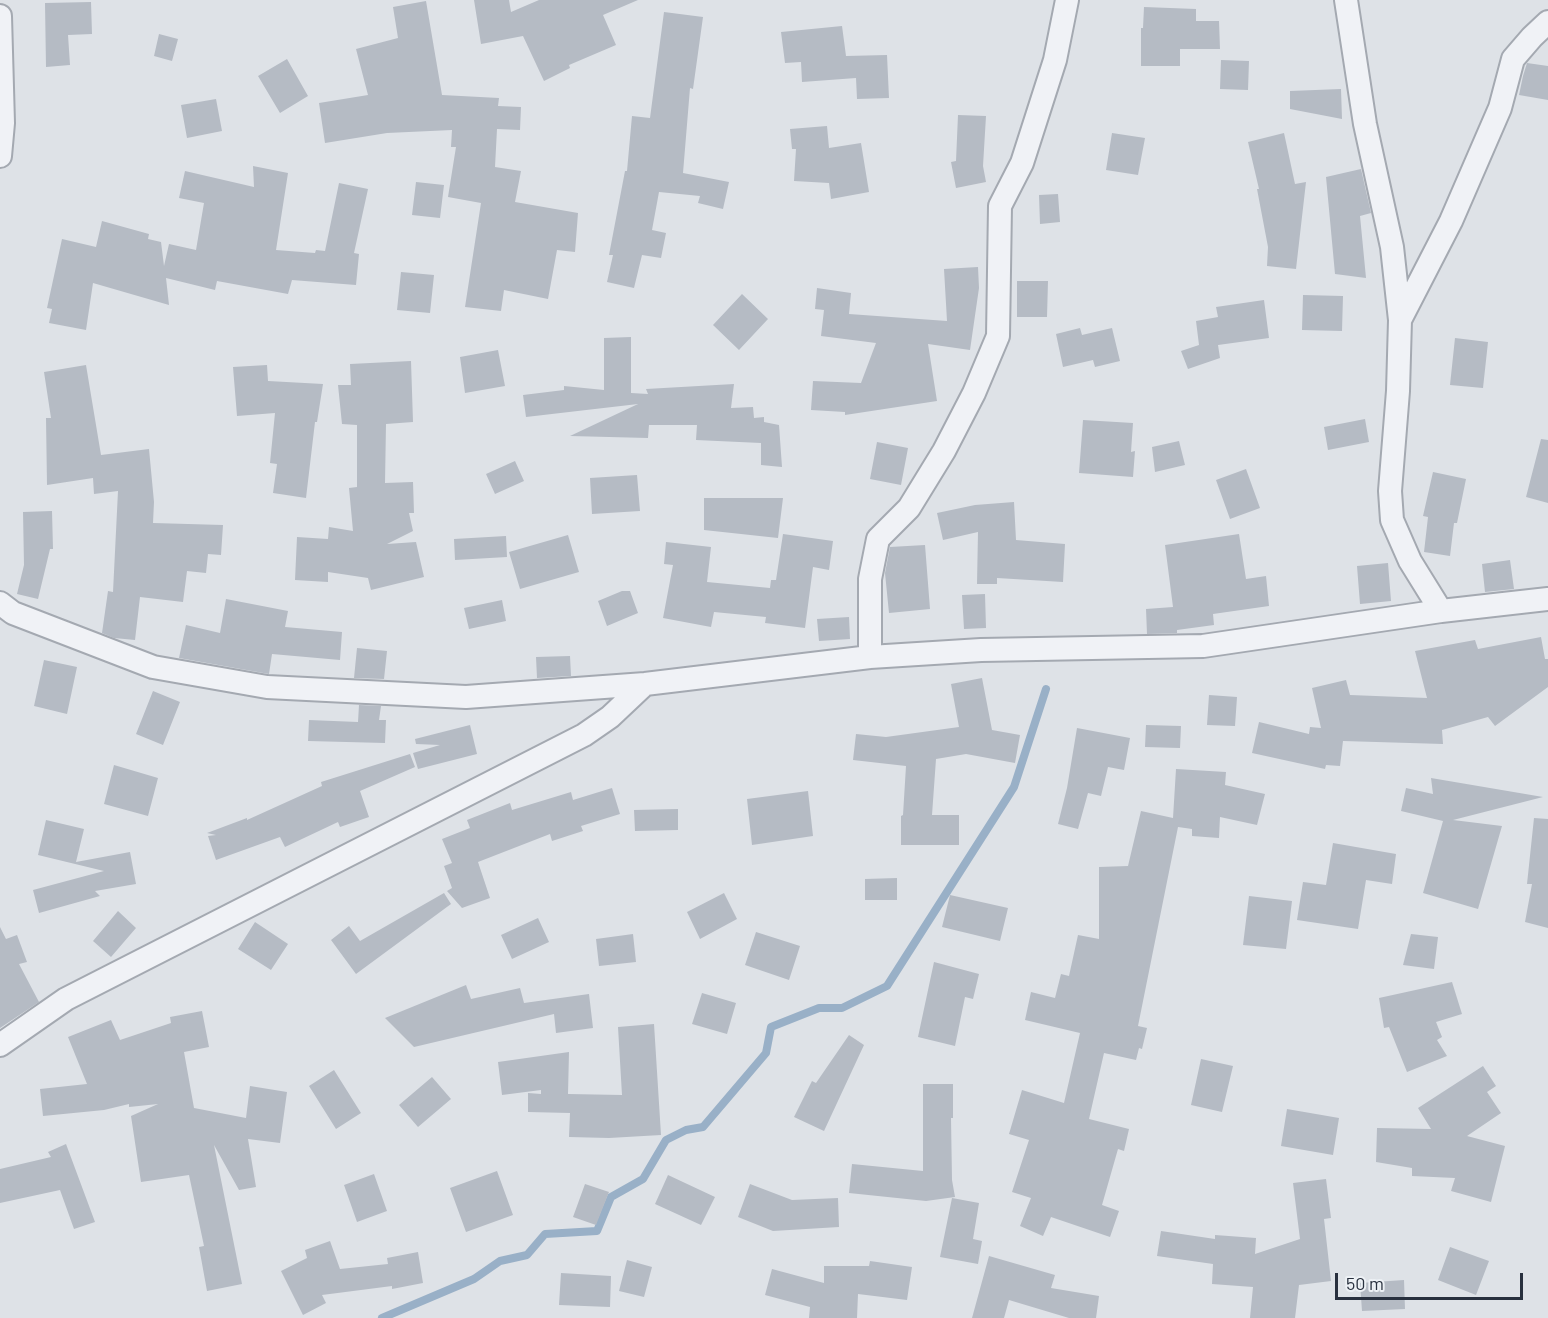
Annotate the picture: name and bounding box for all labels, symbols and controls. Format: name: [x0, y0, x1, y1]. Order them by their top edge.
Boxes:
scale bar: [1338, 1261, 1526, 1299]
text: 50 m: [1346, 1272, 1384, 1294]

